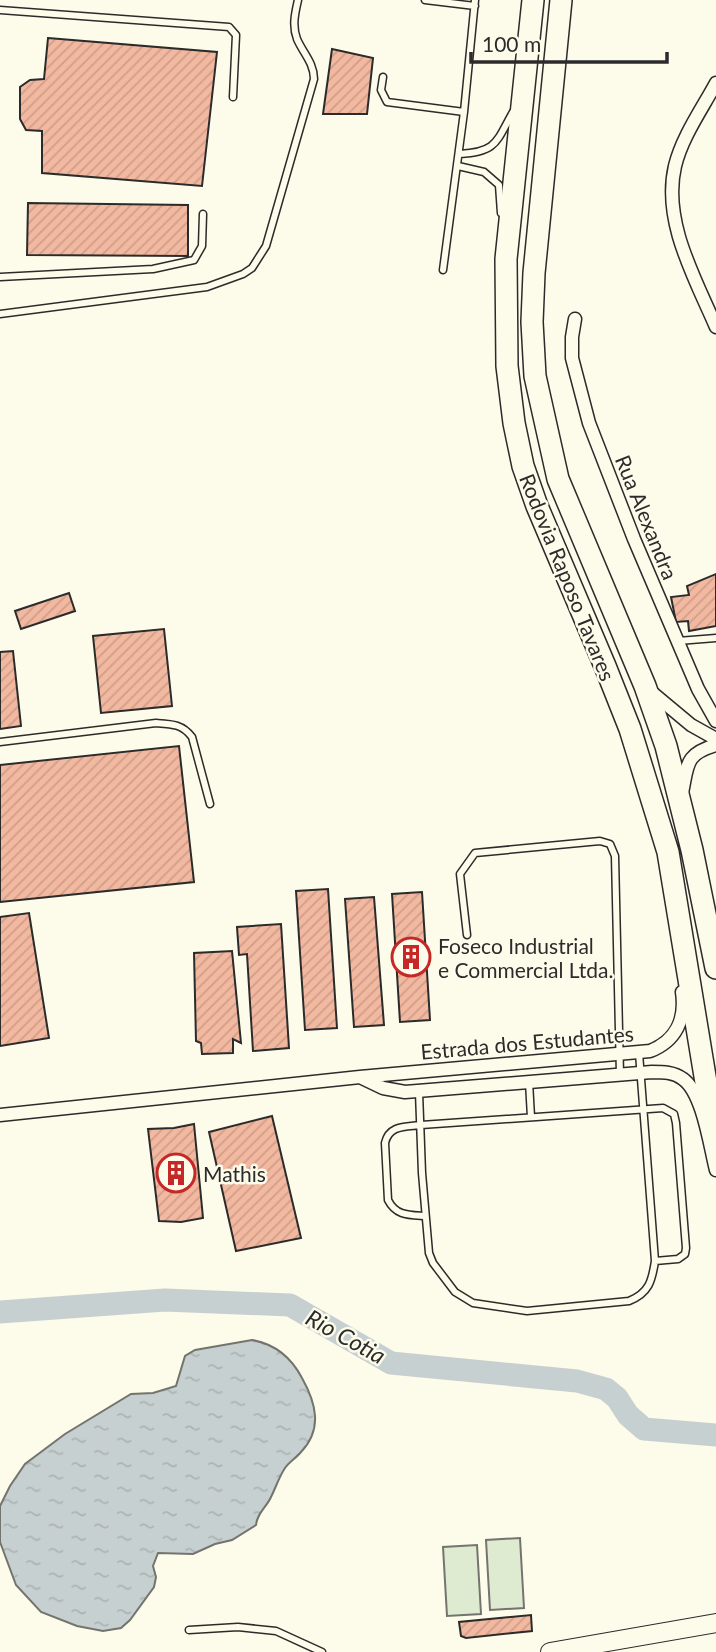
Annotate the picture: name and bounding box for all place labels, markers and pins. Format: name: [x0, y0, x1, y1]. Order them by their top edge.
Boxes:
place label: Foseco Industrial e Commercial Ltda.: [438, 933, 613, 982]
building icon: Foseco Industrial e Commercial Ltda.: [390, 936, 432, 978]
building icon: Mathis: [155, 1152, 197, 1194]
place label: Mathis: [203, 1161, 266, 1186]

